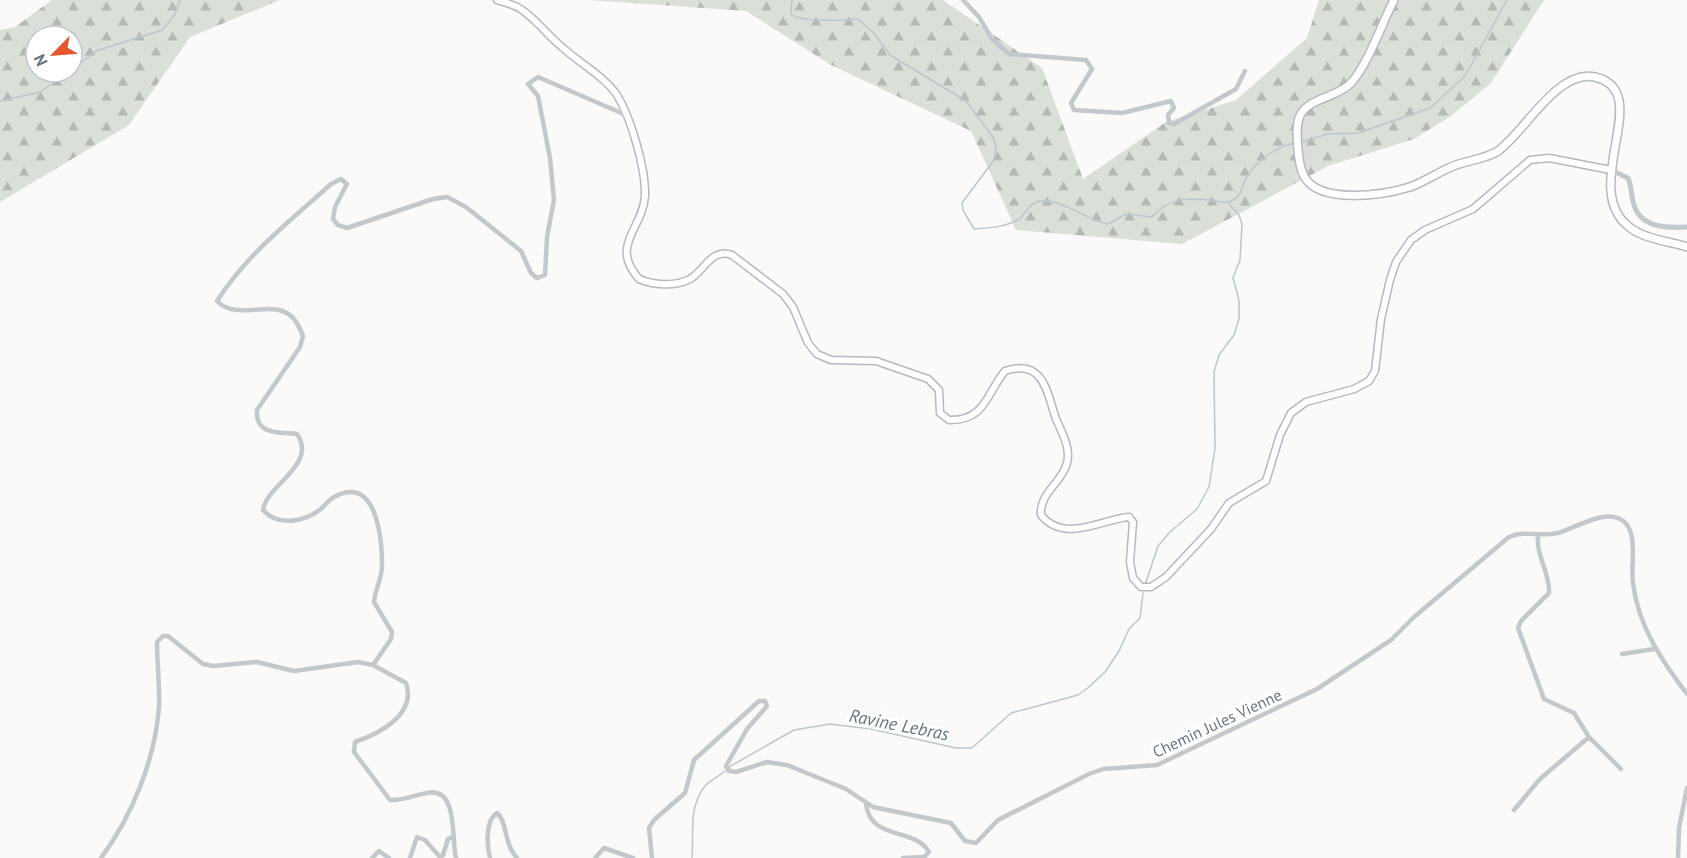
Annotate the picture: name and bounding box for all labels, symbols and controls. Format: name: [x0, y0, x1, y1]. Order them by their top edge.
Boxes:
north arrow: [24, 24, 84, 84]
text: N: [29, 51, 52, 69]
street label: Chemin Jules Vienne: [1149, 684, 1285, 762]
water label: Ravine Lebras: [847, 704, 952, 746]

